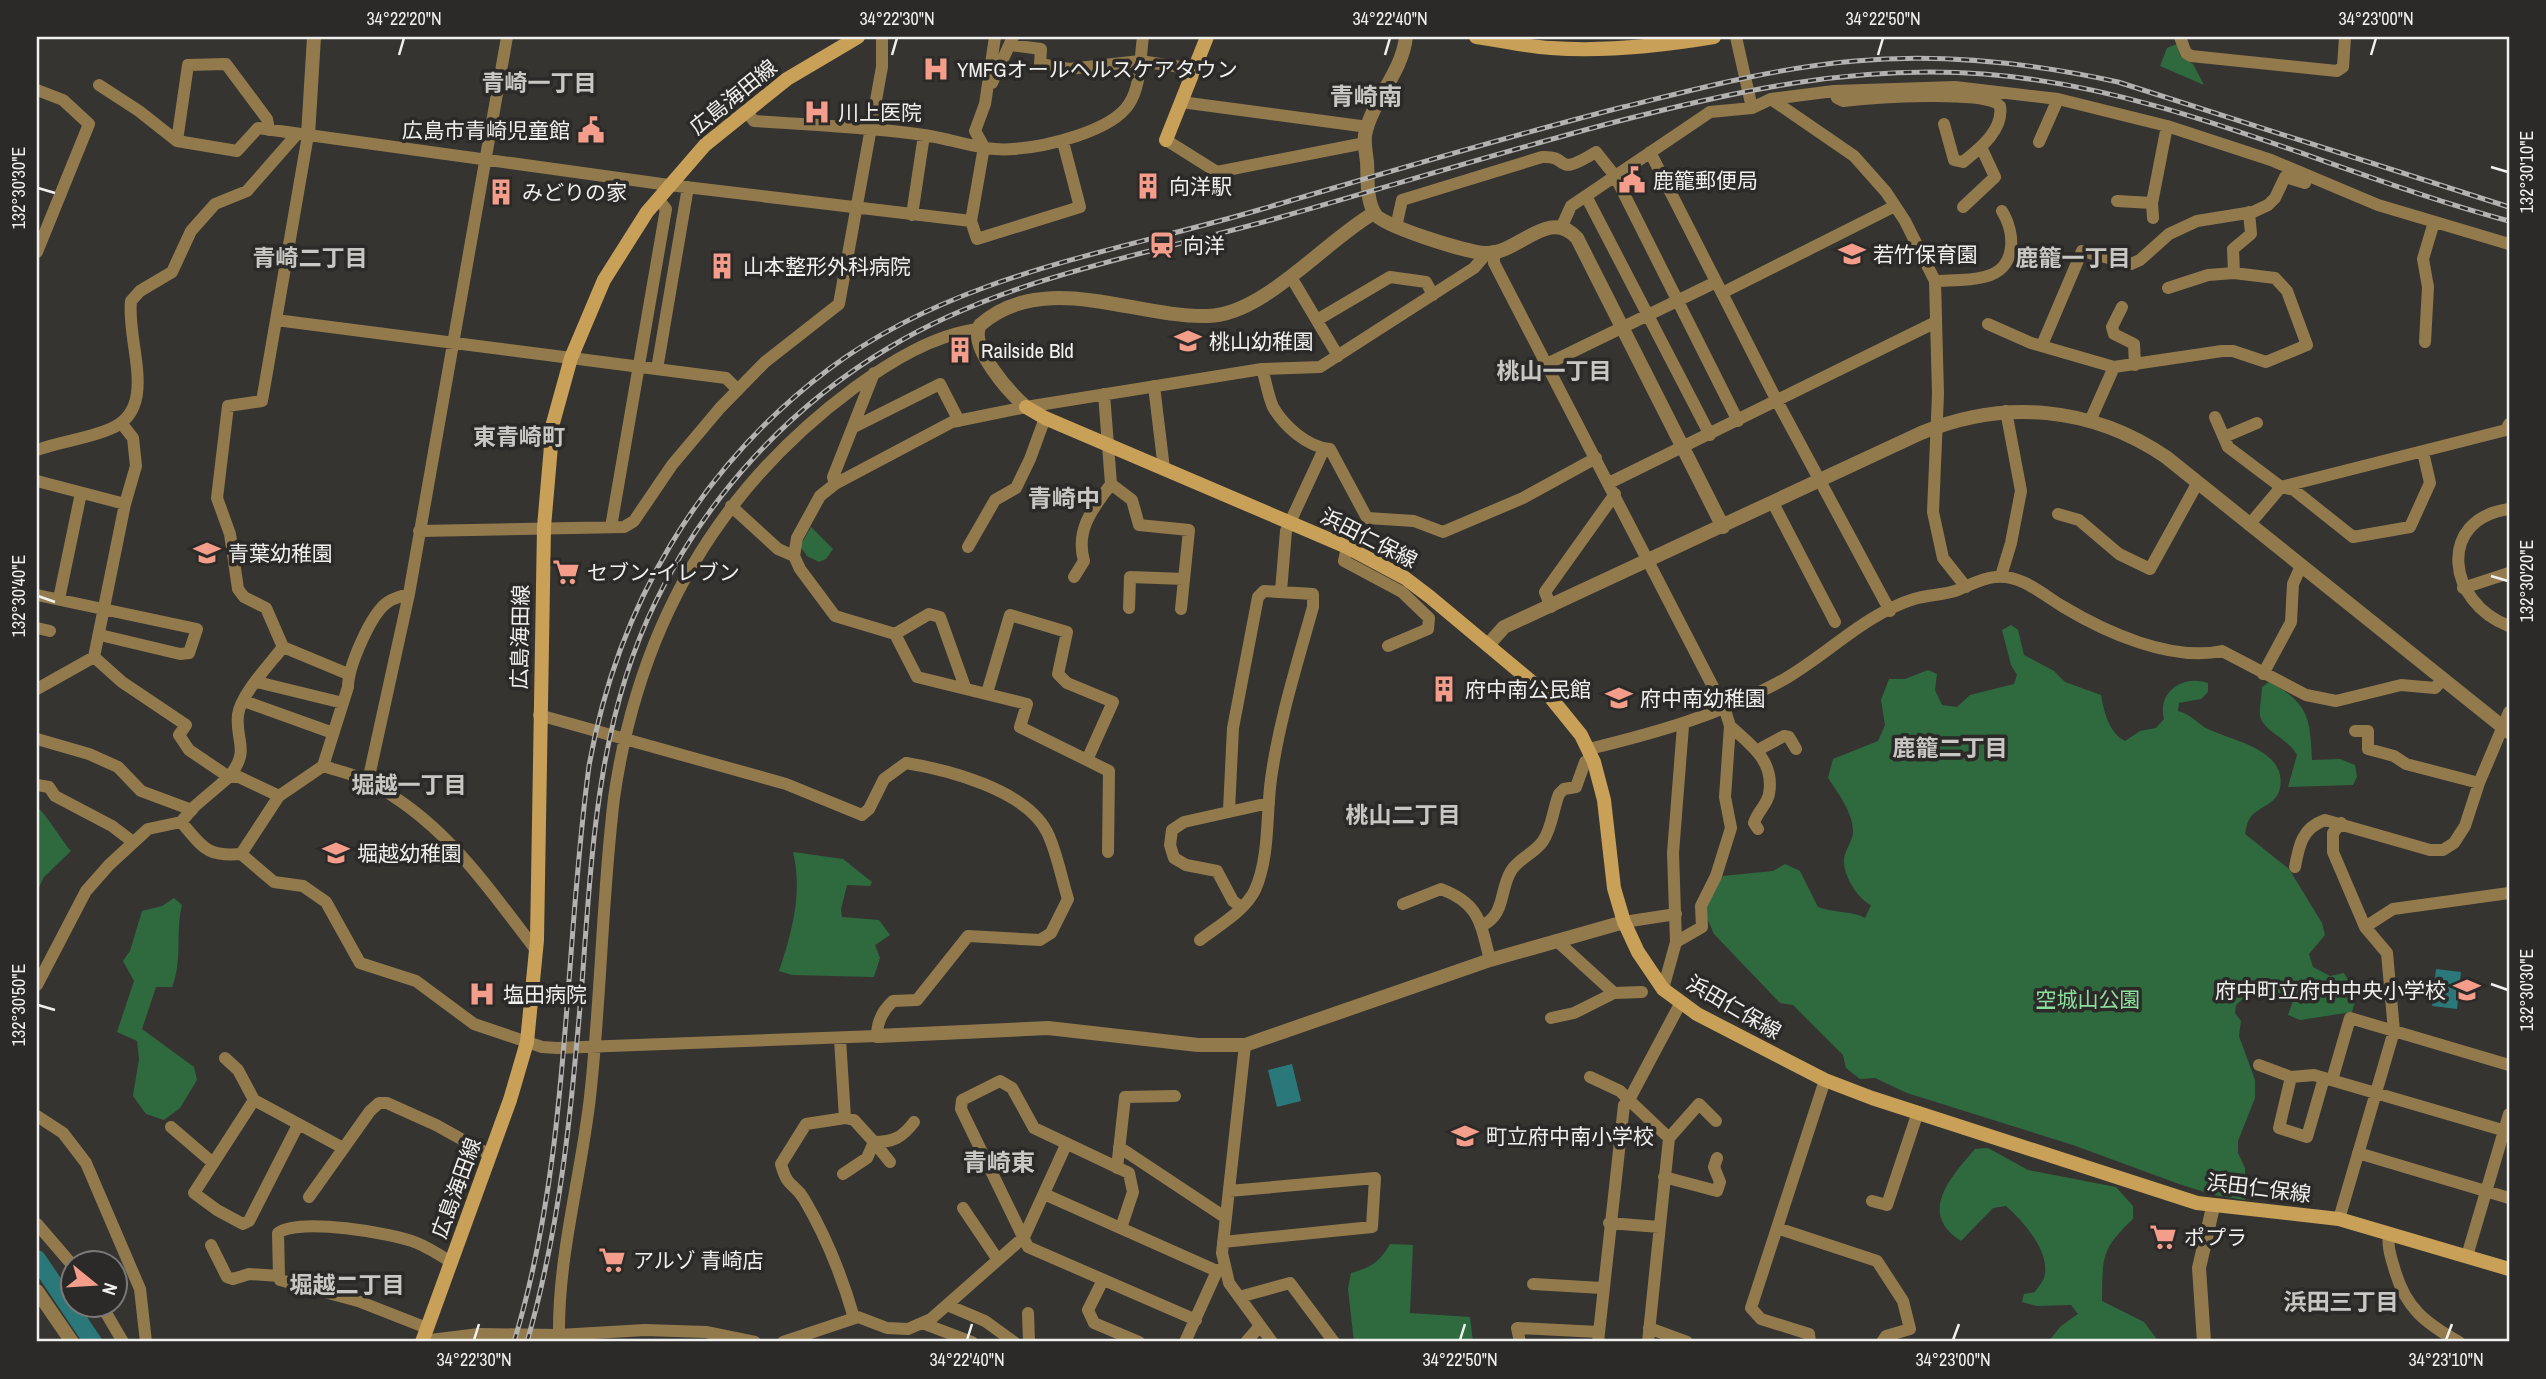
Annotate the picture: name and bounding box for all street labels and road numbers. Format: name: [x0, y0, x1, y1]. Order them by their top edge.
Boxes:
street label: 広島海田線: [683, 53, 783, 141]
street label: 浜田仁保線: [1316, 501, 1422, 575]
street label: 広島海田線: [505, 584, 535, 690]
street label: 浜田仁保線: [1681, 968, 1787, 1046]
street label: 広島海田線: [424, 1134, 488, 1242]
street label: 浜田仁保線: [2205, 1167, 2313, 1209]

